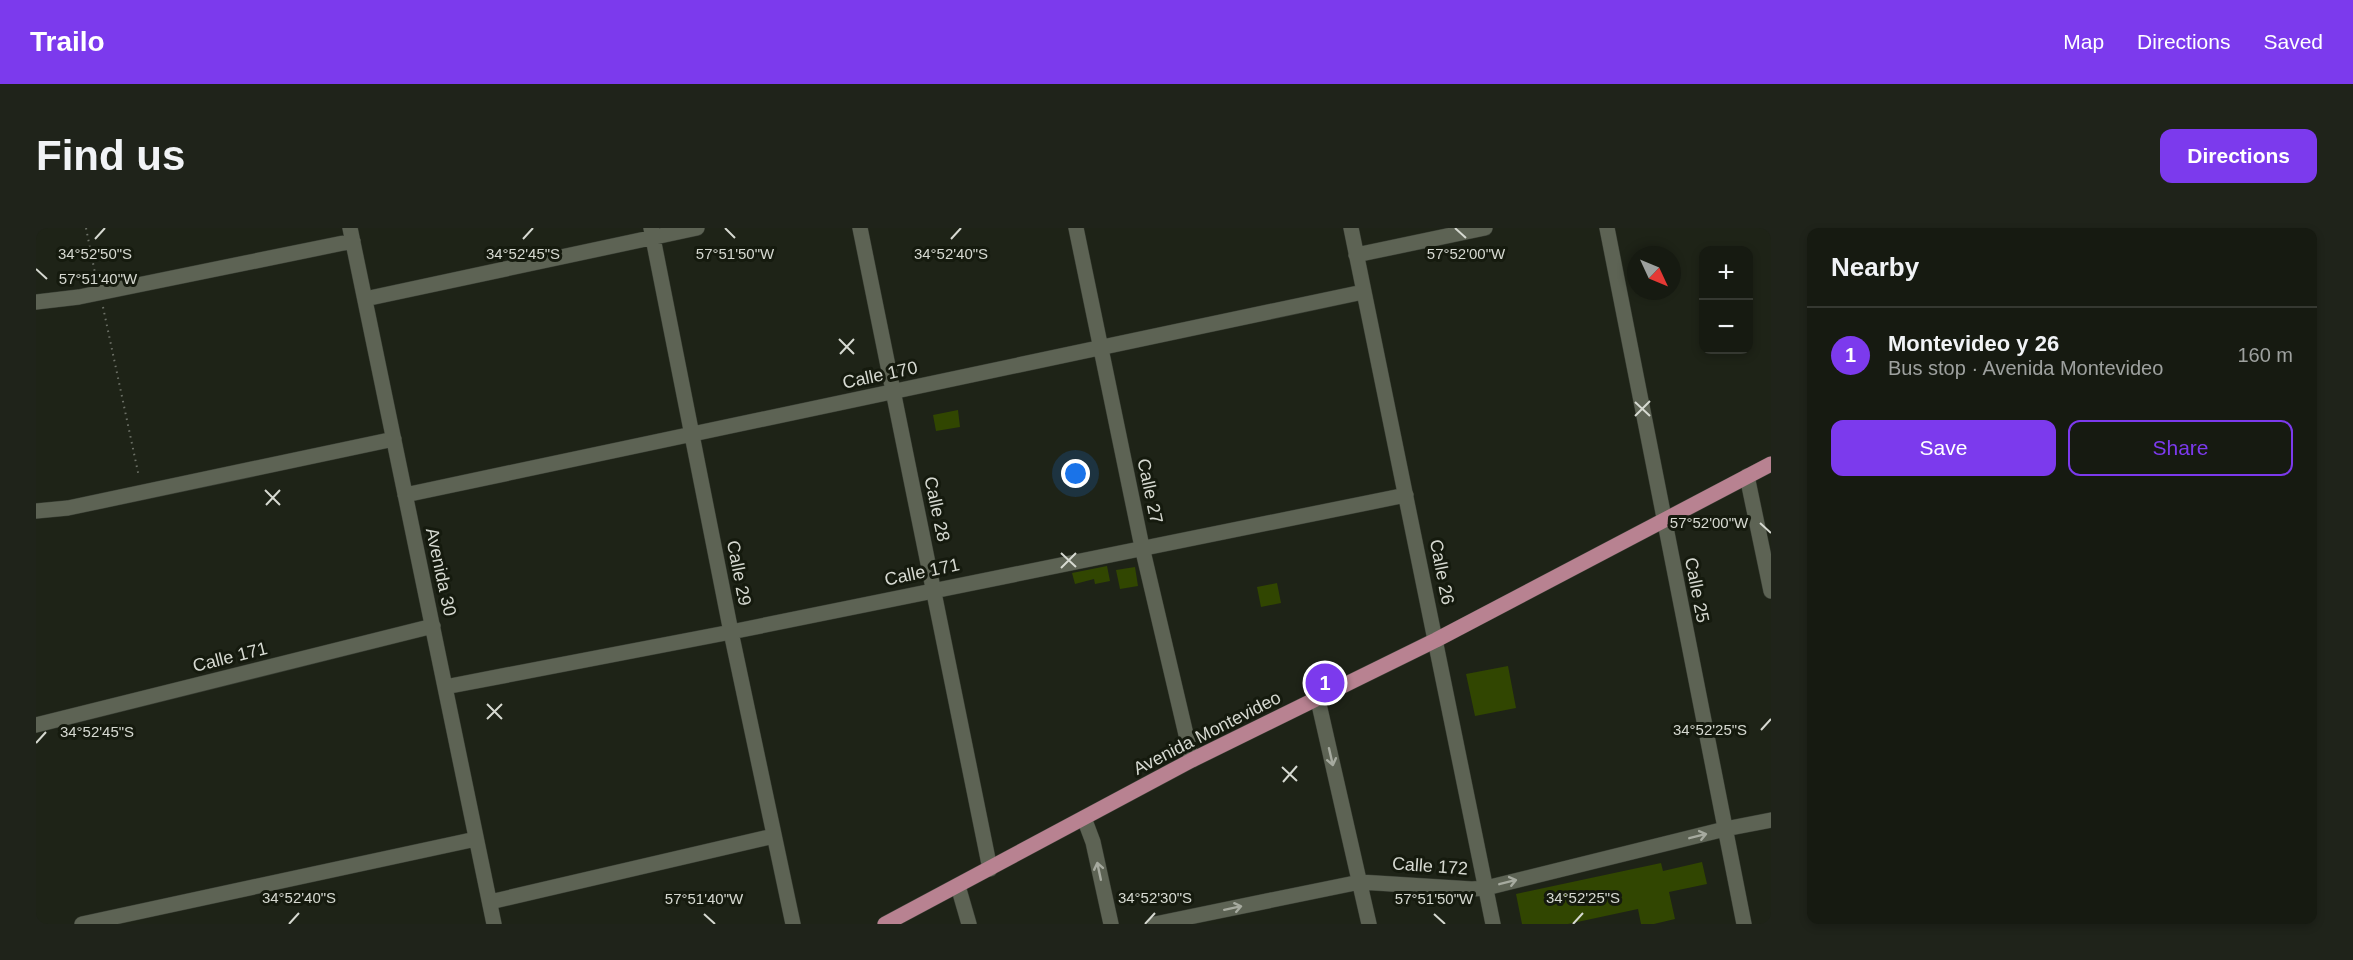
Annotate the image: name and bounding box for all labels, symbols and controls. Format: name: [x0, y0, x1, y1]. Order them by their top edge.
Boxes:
text: Trailo: [30, 26, 105, 57]
text: Map: [2063, 30, 2104, 53]
text: Directions: [2137, 30, 2230, 53]
text: Saved: [2263, 30, 2323, 53]
button: Directions: [2160, 129, 2317, 183]
text: Find us: [36, 132, 185, 179]
text: 34°52'50"S: [58, 245, 132, 262]
text: 34°52'45"S: [486, 245, 560, 262]
text: 57°51'50"W: [696, 245, 775, 262]
text: 34°52'40"S: [914, 245, 988, 262]
text: 57°52'00"W: [1427, 245, 1506, 262]
north arrow: [1627, 246, 1681, 300]
map controls: [1699, 246, 1753, 354]
button: +: [1699, 246, 1753, 300]
text: Nearby: [1831, 252, 1919, 282]
text: 57°51'40"W: [59, 270, 138, 287]
button: −: [1699, 300, 1753, 354]
text: Montevideo y 26: [1888, 331, 2059, 356]
text: 1: [1845, 344, 1856, 366]
text: 160 m: [2237, 344, 2293, 366]
street label: Calle 170: [841, 357, 919, 393]
text: Bus stop · Avenida Montevideo: [1888, 357, 2163, 379]
button: Save: [1831, 420, 2056, 476]
button: Share: [2068, 420, 2293, 476]
street label: Calle 27: [1133, 457, 1167, 525]
your location: [1061, 459, 1090, 488]
street label: Calle 28: [920, 475, 954, 543]
text: 57°52'00"W: [1670, 514, 1749, 531]
street label: Avenida 30: [422, 526, 460, 618]
street label: Calle 26: [1426, 538, 1458, 606]
street label: Calle 29: [723, 539, 755, 607]
street label: Calle 171: [883, 554, 961, 590]
street label: Calle 25: [1681, 556, 1713, 624]
street label: Calle 171: [191, 638, 269, 676]
pin: 1: [1306, 660, 1344, 706]
street label: Avenida Montevideo: [1130, 687, 1284, 779]
text: 34°52'25"S: [1673, 721, 1747, 738]
text: 34°52'45"S: [60, 723, 134, 740]
one-way arrow: [1326, 747, 1338, 766]
one-way arrow: [1688, 829, 1707, 841]
street label: Calle 172: [1391, 853, 1469, 879]
one-way arrow: [1093, 861, 1105, 880]
one-way arrow: [1498, 876, 1517, 888]
text: 34°52'40"S: [262, 889, 336, 906]
text: 34°52'30"S: [1118, 889, 1192, 906]
text: 34°52'25"S: [1546, 889, 1620, 906]
text: 57°51'40"W: [665, 890, 744, 907]
text: 57°51'50"W: [1395, 890, 1474, 907]
one-way arrow: [1223, 902, 1242, 913]

